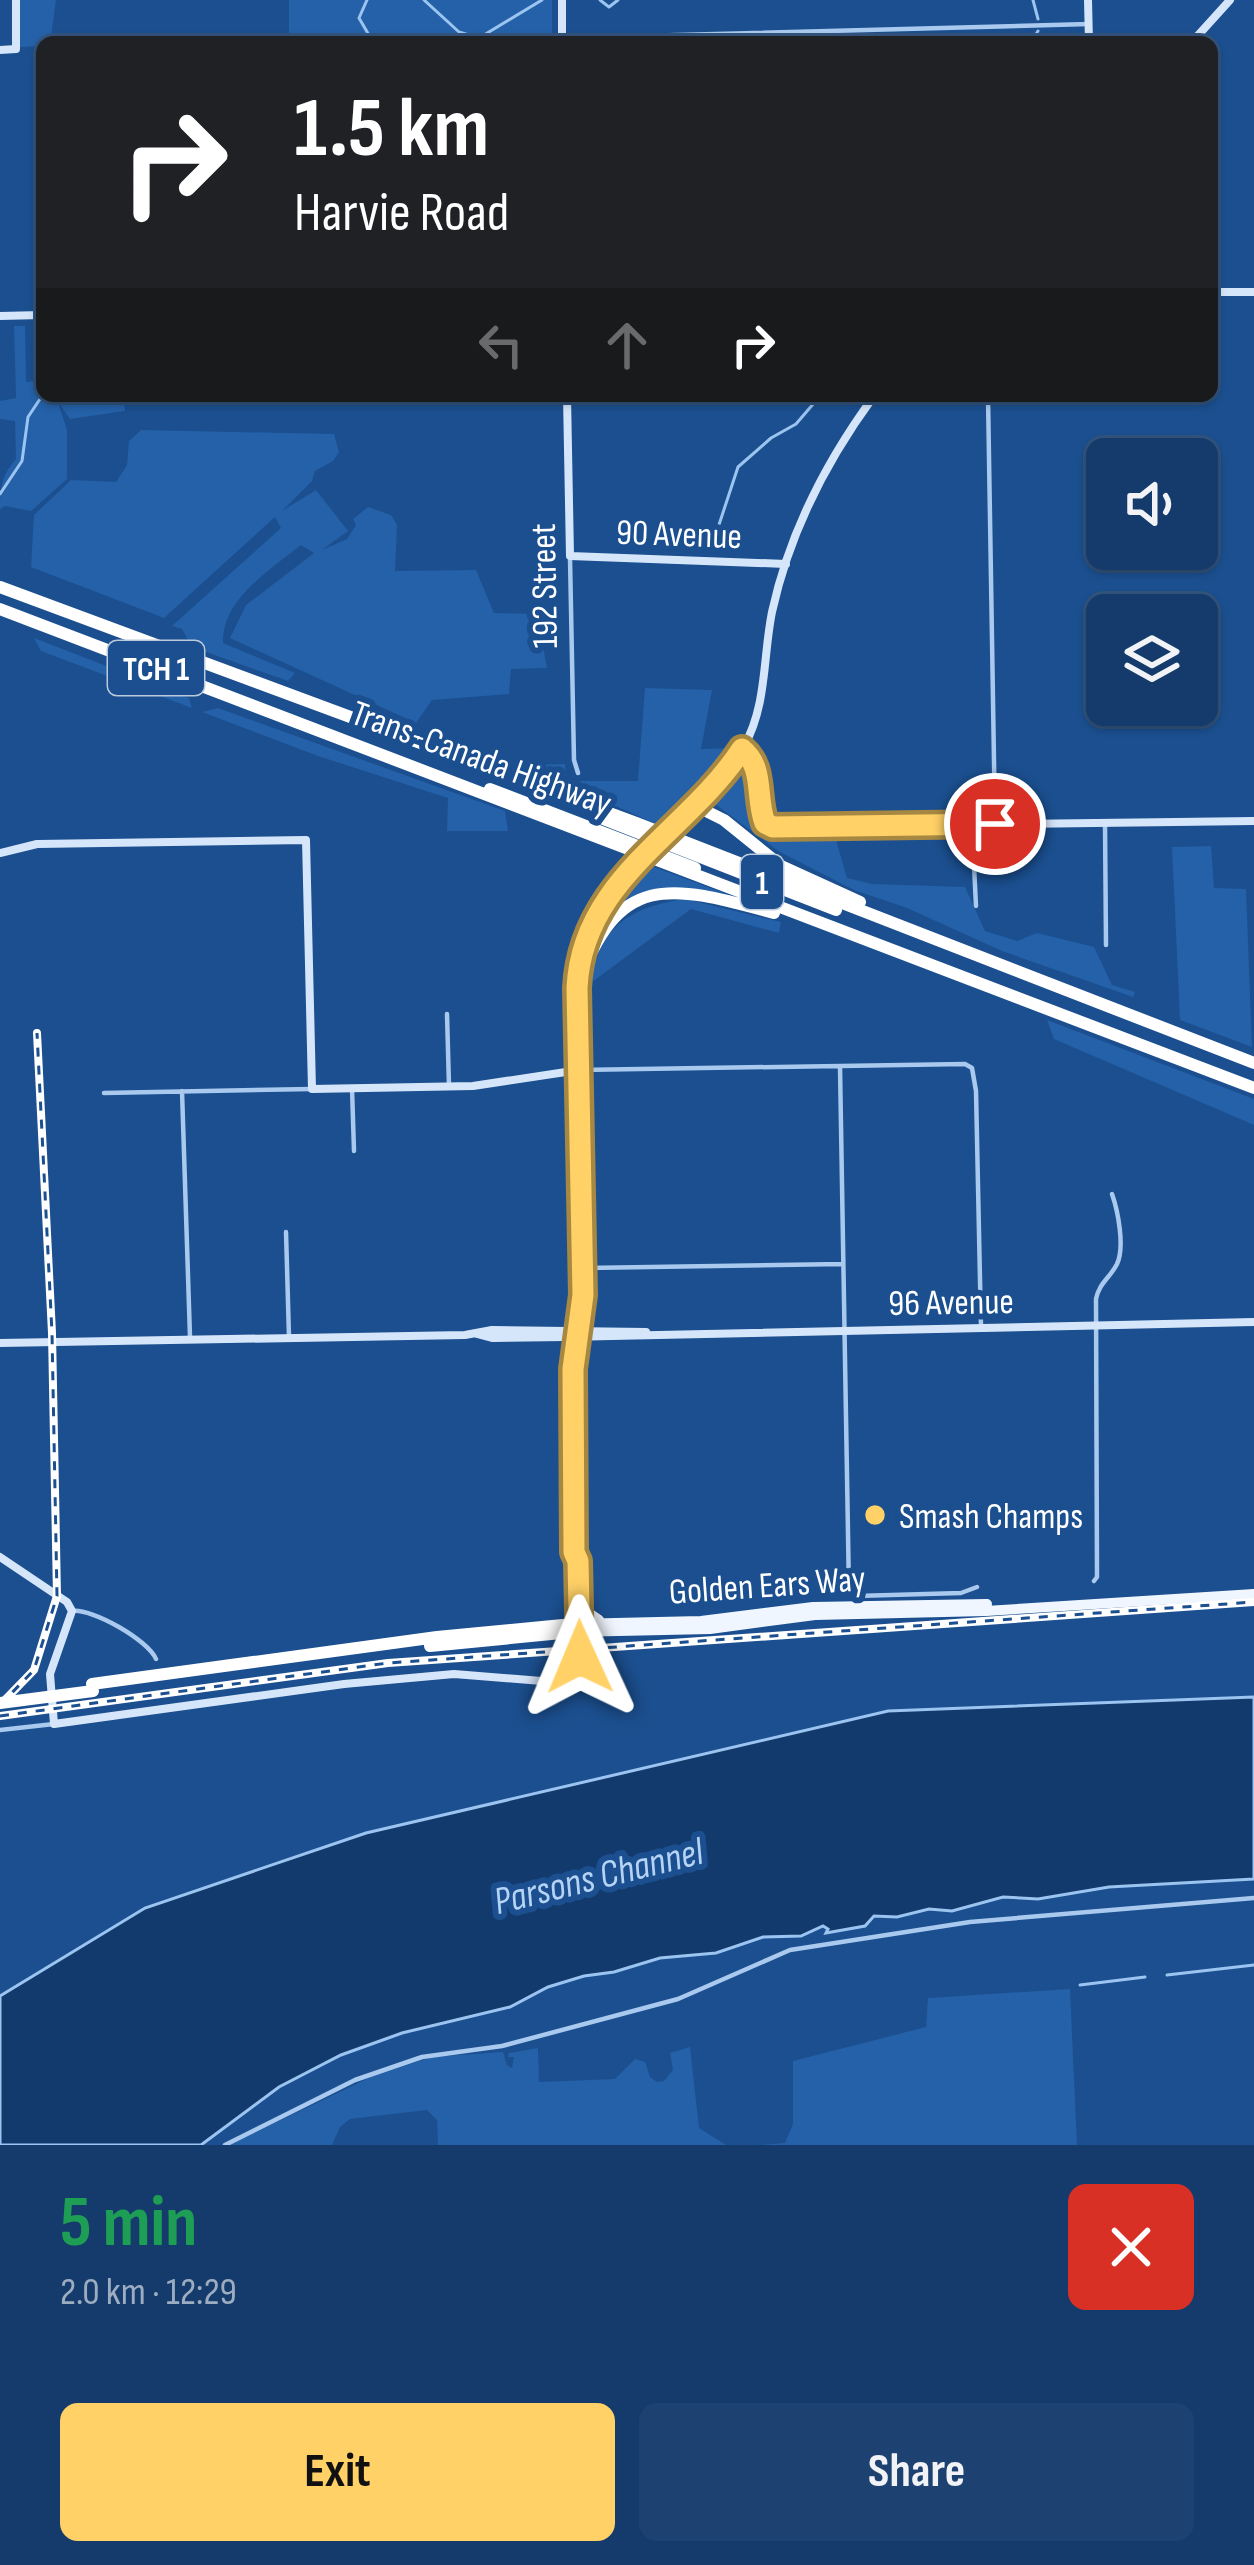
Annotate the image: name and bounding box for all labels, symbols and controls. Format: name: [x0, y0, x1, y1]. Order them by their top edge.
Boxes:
text: 1.5 km: [294, 79, 489, 180]
icon: right: [96, 84, 252, 240]
text: Harvie Road: [294, 181, 509, 246]
icon: left: [468, 312, 534, 378]
icon: ahead: [594, 312, 660, 378]
icon: right: [720, 312, 786, 378]
map controls: [1086, 438, 1218, 726]
button: sound: [1086, 438, 1218, 570]
street label: 90 Avenue: [615, 512, 742, 559]
street label: 192 Street: [523, 523, 568, 649]
button: layers: [1086, 594, 1218, 726]
road number: TCH 1: [108, 641, 204, 695]
street label: Trans-Canada Highway: [345, 692, 617, 826]
pin: [944, 773, 1046, 875]
icon: arrive: [962, 791, 1028, 857]
road number: 1: [741, 855, 783, 909]
street label: 96 Avenue: [888, 1281, 1014, 1326]
place label: Smash Champs: [899, 1496, 1083, 1539]
marker: Smash Champs: [862, 1502, 888, 1528]
street label: Golden Ears Way: [667, 1558, 867, 1615]
position arrow: [517, 1594, 643, 1720]
water label: Parsons Channel: [489, 1829, 709, 1926]
text: 5 min: [60, 2180, 197, 2267]
button: close: [1068, 2184, 1194, 2310]
text: 2.0 km · 12:29: [60, 2269, 237, 2316]
button: Exit: [60, 2403, 615, 2541]
button: Share: [639, 2403, 1194, 2541]

